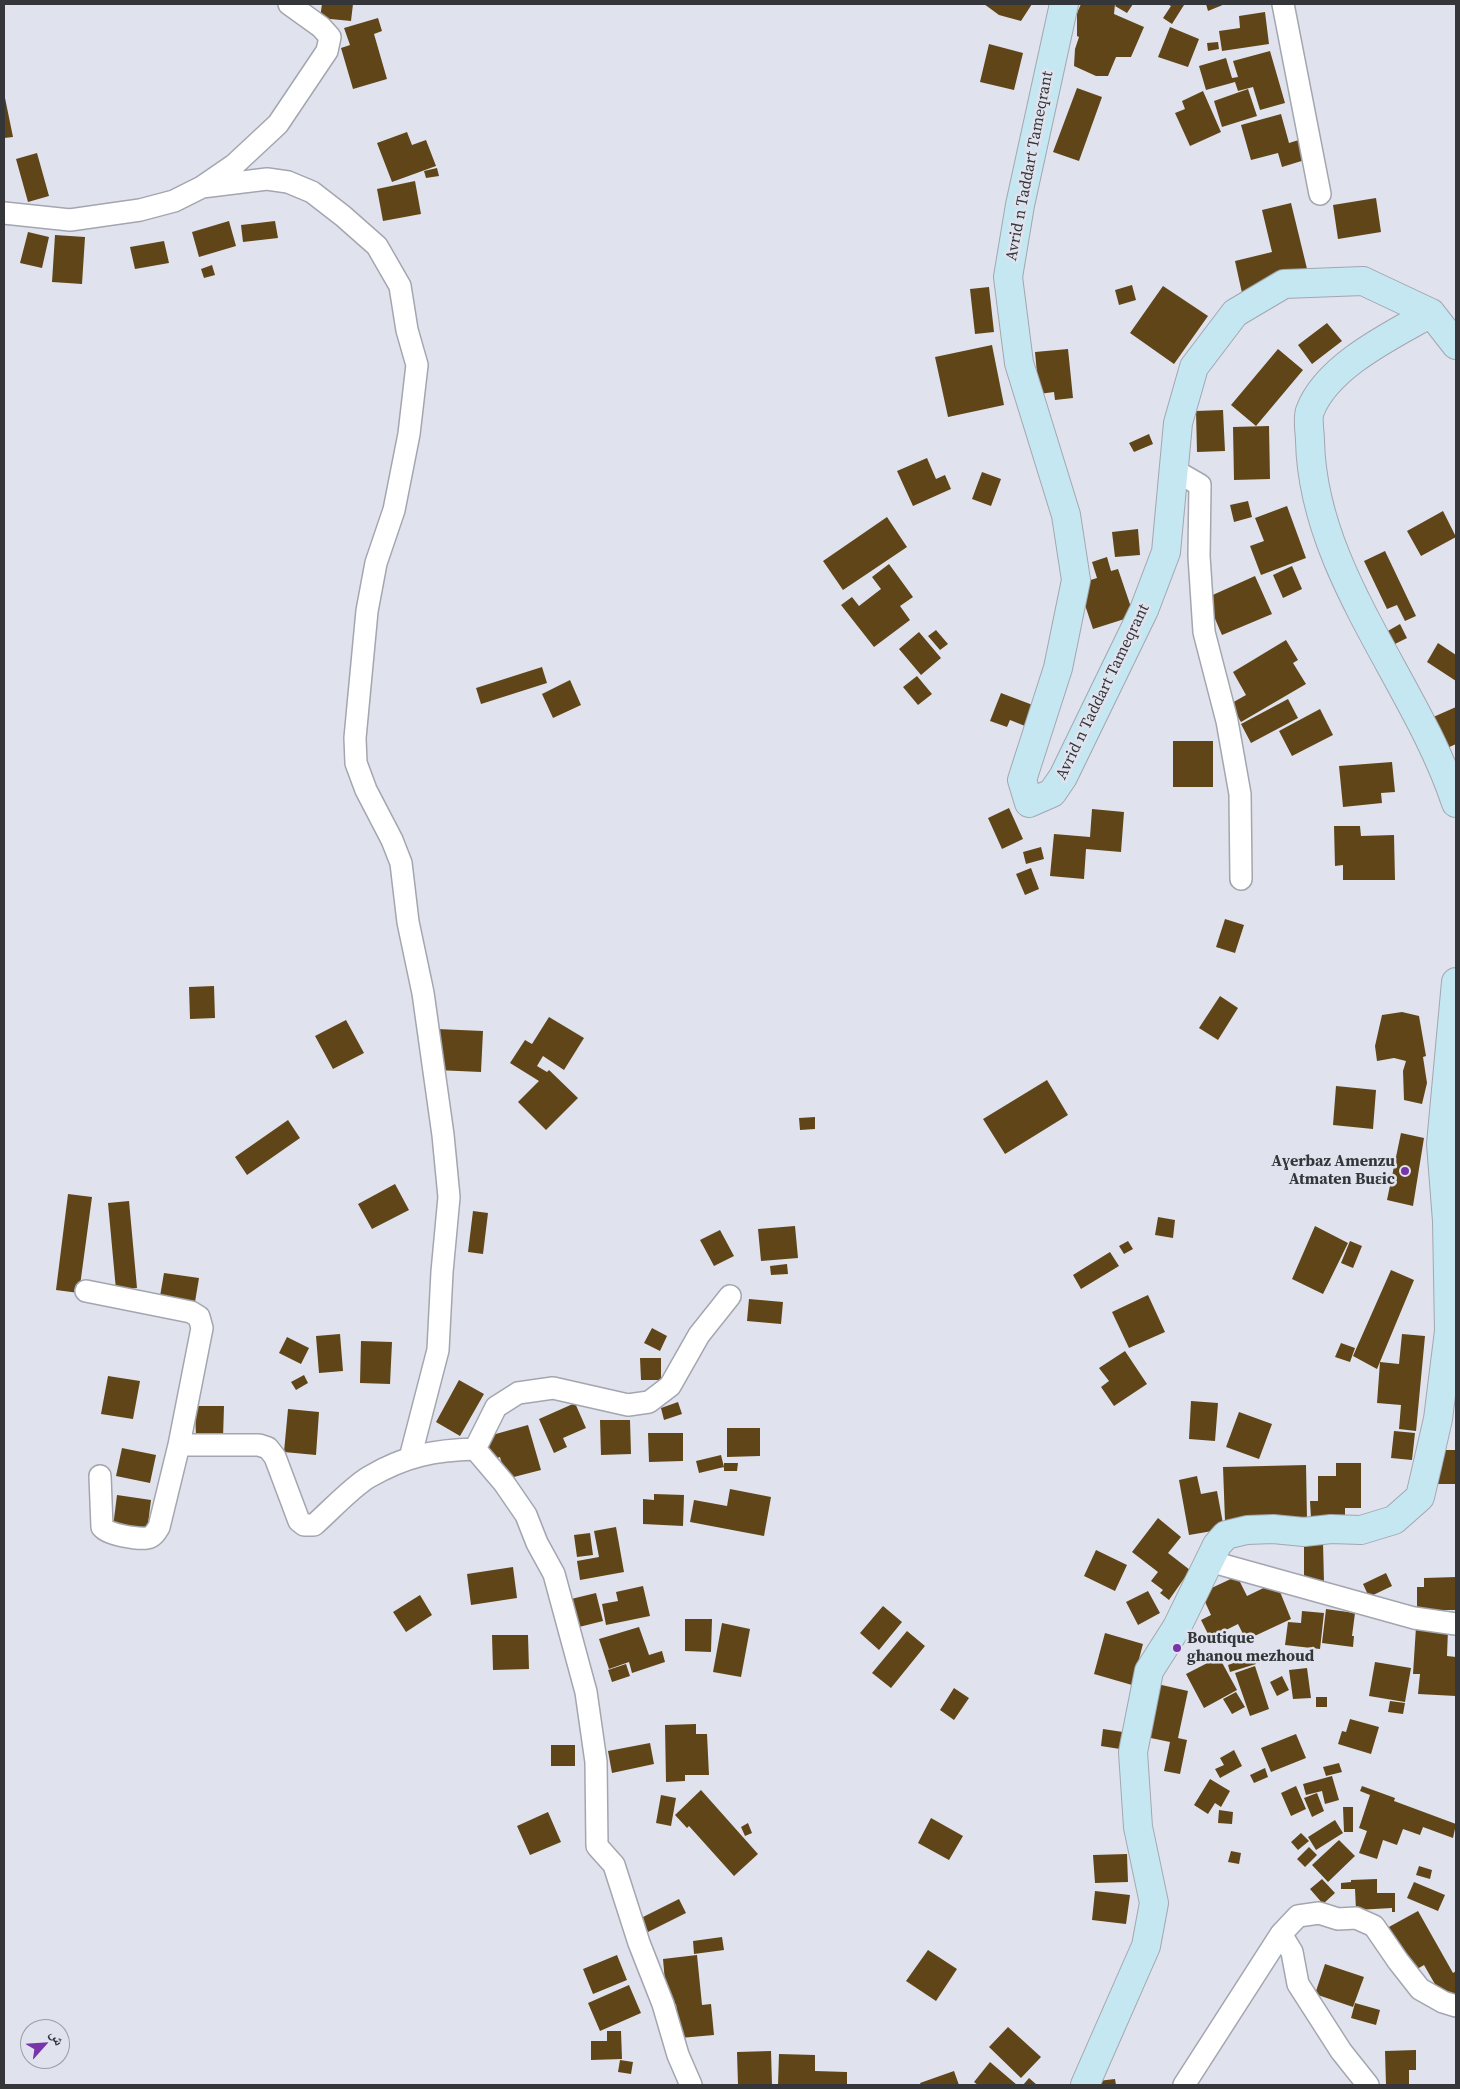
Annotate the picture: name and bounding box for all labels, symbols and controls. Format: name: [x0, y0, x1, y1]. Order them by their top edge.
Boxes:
street label: Avrid n Taddart Tameqrant: [1002, 70, 1058, 262]
street label: Avrid n Taddart Tameqrant: [1052, 601, 1154, 783]
place label: Aɣerbaz Amenzu Atmaten Buɛic: [1271, 1152, 1395, 1190]
marker: Aɣerbaz Amenzu Atmaten Buɛic: [1399, 1165, 1411, 1177]
place label: Boutique ghanou mezhoud: [1187, 1629, 1314, 1667]
marker: Boutique ghanou mezhoud: [1171, 1642, 1183, 1654]
north arrow: [20, 2019, 70, 2069]
text: ش: [45, 2027, 70, 2049]

